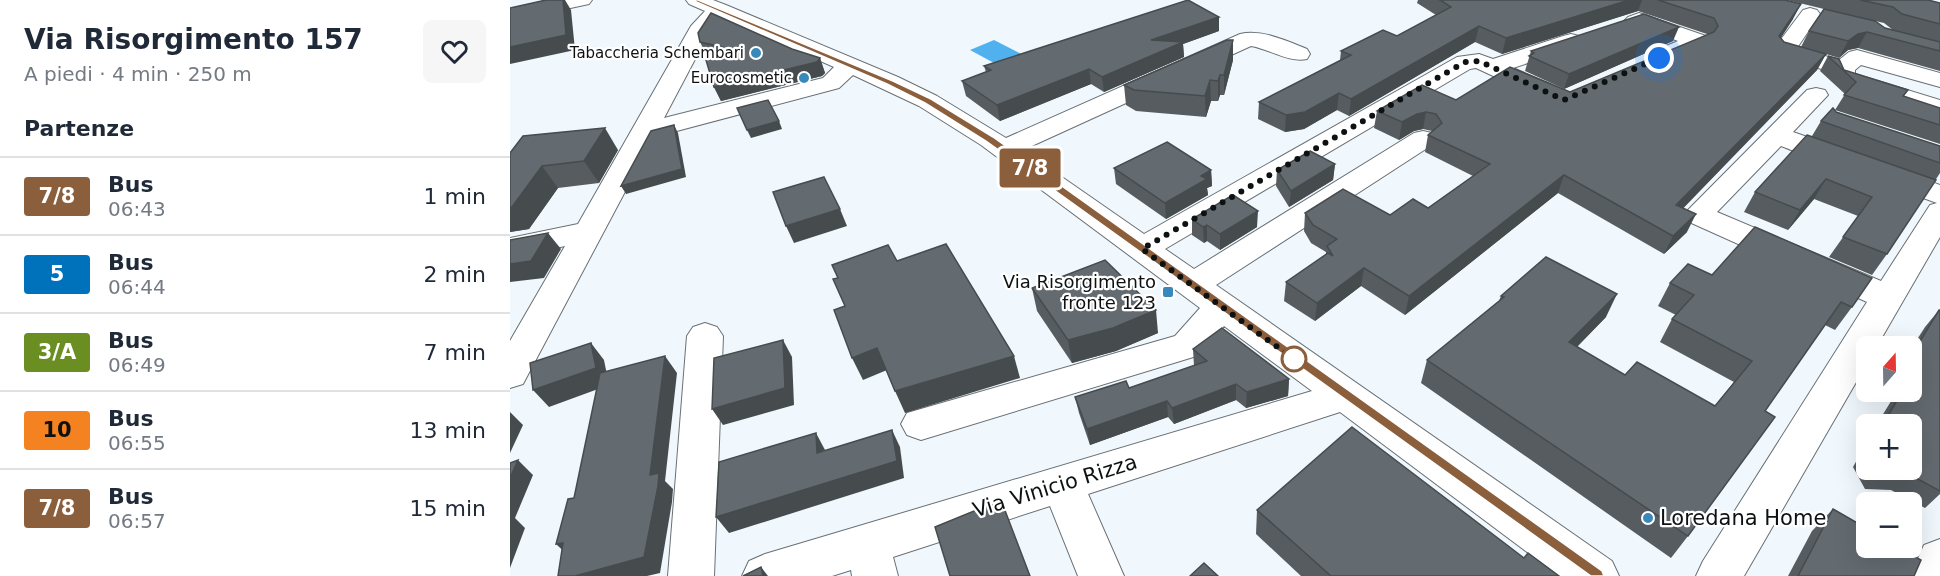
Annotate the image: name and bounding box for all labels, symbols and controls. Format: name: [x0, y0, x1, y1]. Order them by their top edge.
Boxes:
button: heart: [423, 20, 486, 83]
text: Via Risorgimento 157: [24, 23, 363, 56]
your location: [1644, 43, 1674, 73]
place label: Tabaccheria Schembari: [569, 44, 744, 62]
marker: Tabaccheria Schembari: [749, 46, 763, 60]
text: A piedi · 4 min · 250 m: [24, 62, 252, 86]
place label: Eurocosmetic: [691, 69, 792, 87]
marker: Eurocosmetic: [797, 71, 811, 85]
text: Partenze: [24, 116, 134, 141]
line badge: 7/8: [996, 148, 1064, 188]
text: 7/8: [1012, 156, 1048, 180]
text: Bus: [108, 172, 154, 197]
text: 7/8: [39, 184, 75, 208]
text: 1 min: [424, 184, 486, 209]
text: 06:43: [108, 197, 166, 221]
text: Bus: [108, 250, 154, 275]
text: 5: [50, 262, 64, 286]
text: 2 min: [424, 262, 486, 287]
place label: Via Risorgimento fronte 123: [1003, 271, 1156, 313]
text: 06:44: [108, 275, 166, 299]
marker: Via Risorgimento fronte 123: [1161, 285, 1175, 299]
text: Bus: [108, 328, 154, 353]
north arrow: [1856, 336, 1922, 402]
map controls: [1856, 336, 1922, 558]
text: 3/A: [38, 340, 76, 364]
text: 7 min: [424, 340, 486, 365]
unlabelled marker: [1281, 346, 1307, 372]
text: 06:49: [108, 353, 166, 377]
text: Bus: [108, 406, 154, 431]
button: +: [1856, 414, 1922, 480]
text: 10: [42, 418, 72, 442]
text: 13 min: [410, 418, 486, 443]
text: 06:55: [108, 431, 166, 455]
street label: Via Vinicio Rizza: [970, 450, 1140, 522]
text: Bus: [108, 484, 154, 509]
button: −: [1856, 492, 1922, 558]
text: 7/8: [39, 496, 75, 520]
text: 15 min: [410, 496, 486, 521]
place label: Loredana Home: [1660, 506, 1826, 530]
text: 06:57: [108, 509, 166, 533]
marker: Loredana Home: [1641, 511, 1655, 525]

